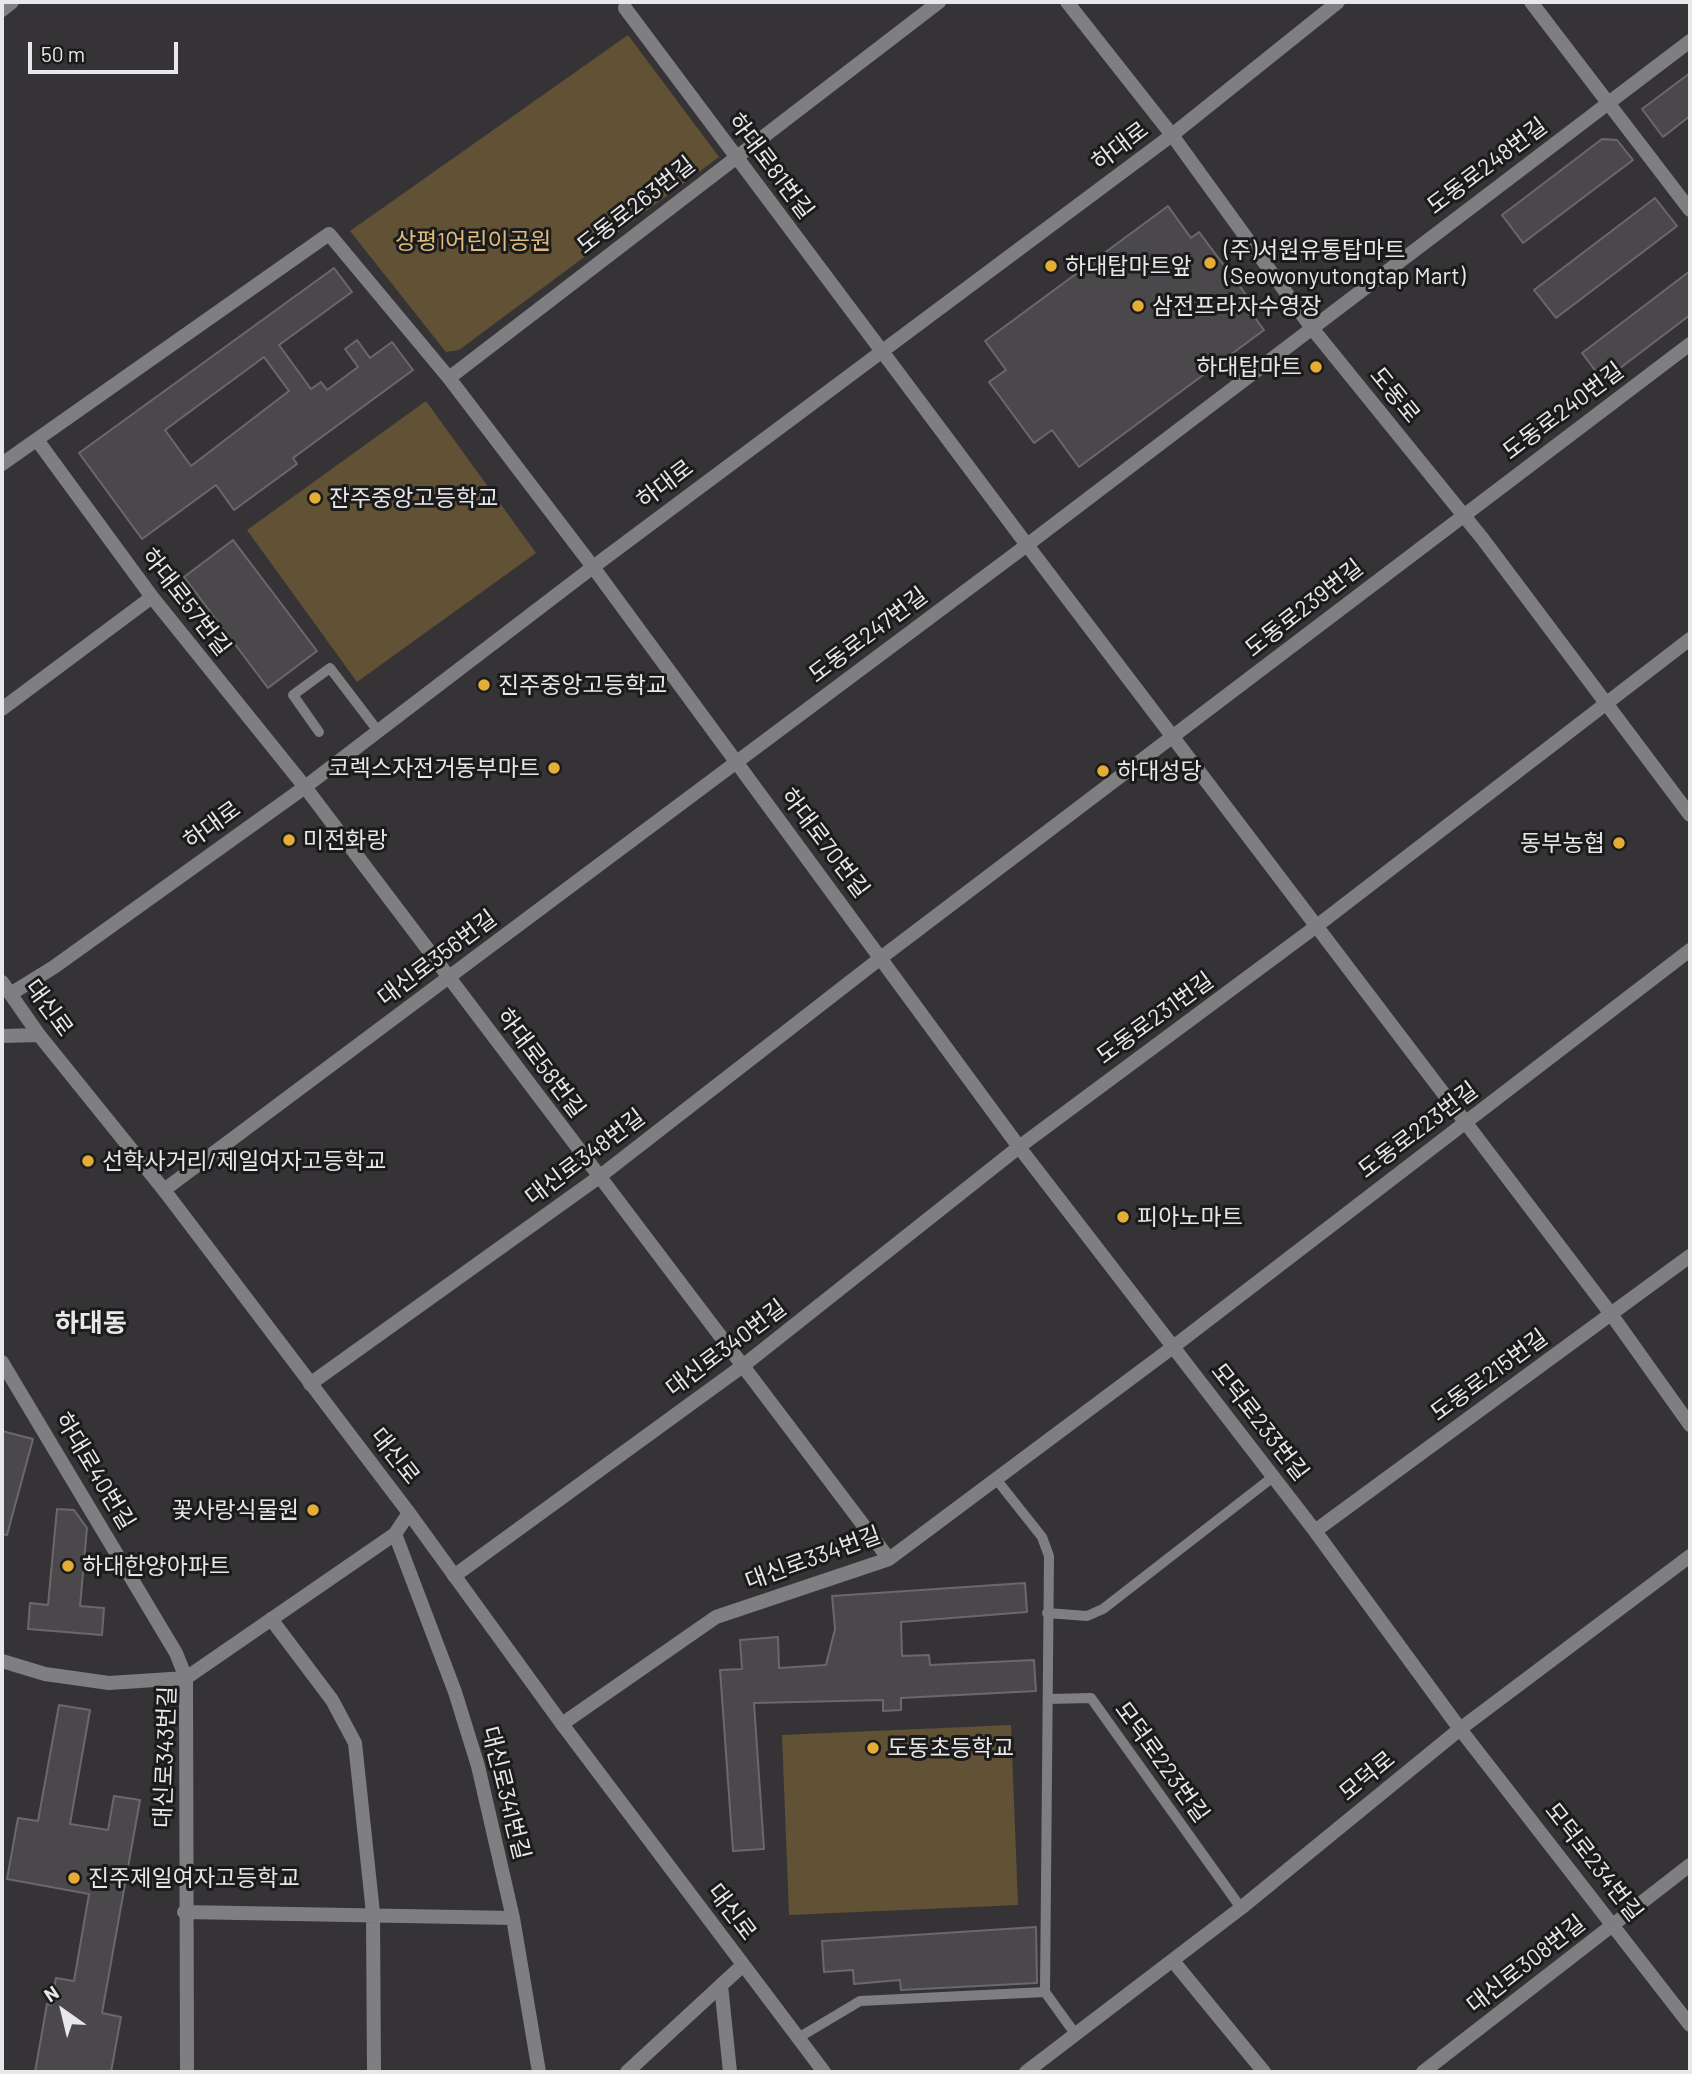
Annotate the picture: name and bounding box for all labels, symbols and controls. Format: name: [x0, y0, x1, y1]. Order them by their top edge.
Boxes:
scale bar: [32, 28, 182, 72]
text: 50 m: [41, 41, 85, 66]
street label: 하대로81번길: [722, 108, 820, 224]
street label: 도동로248번길: [1422, 112, 1552, 220]
street label: 하대로: [1086, 116, 1154, 176]
street label: 도동로263번길: [572, 150, 700, 260]
park label: 상평1어린이공원: [395, 227, 551, 255]
place label: (주)서원유통탑마트 (Seowonyutongtap Mart): [1224, 236, 1466, 290]
place label: 하대탑마트앞: [1065, 252, 1192, 280]
marker: (주)서원유통탑마트 (Seowonyutongtap Mart): [1202, 255, 1218, 271]
marker: 하대탑마트앞: [1043, 258, 1059, 274]
place label: 삼전프라자수영장: [1152, 292, 1321, 320]
marker: 삼전프라자수영장: [1130, 298, 1146, 314]
place label: 하대탑마트: [1196, 353, 1302, 381]
street label: 도동로240번길: [1497, 357, 1629, 465]
marker: 하대탑마트: [1308, 359, 1324, 375]
street label: 도동로: [1364, 362, 1426, 428]
street label: 하대로: [631, 454, 699, 514]
place label: 잔주중앙고등학교: [329, 484, 498, 512]
marker: 잔주중앙고등학교: [307, 490, 323, 506]
street label: 하대로57번길: [136, 543, 236, 661]
street label: 도동로239번길: [1240, 553, 1368, 663]
street label: 도동로247번길: [803, 582, 933, 688]
place label: 진주중앙고등학교: [498, 671, 667, 699]
marker: 진주중앙고등학교: [476, 677, 492, 693]
place label: 코렉스자전거동부마트: [328, 754, 540, 782]
place label: 하대성당: [1117, 757, 1202, 785]
marker: 코렉스자전거동부마트: [546, 760, 562, 776]
marker: 하대성당: [1095, 763, 1111, 779]
street label: 하대로70번길: [775, 783, 875, 903]
street label: 하대로: [178, 795, 246, 855]
place label: 미전화랑: [303, 826, 388, 854]
place label: 동부농협: [1520, 829, 1605, 857]
marker: 미전화랑: [281, 832, 297, 848]
marker: 동부농협: [1611, 835, 1627, 851]
street label: 대신로356번길: [372, 904, 502, 1012]
street label: 도동로231번길: [1091, 966, 1219, 1070]
street label: 대신로: [19, 974, 79, 1042]
street label: 하대로58번길: [491, 1003, 591, 1123]
street label: 도동로223번길: [1353, 1076, 1483, 1184]
street label: 대신로348번길: [520, 1103, 650, 1211]
place label: 선학사거리/제일여자고등학교: [102, 1147, 386, 1175]
marker: 선학사거리/제일여자고등학교: [80, 1153, 96, 1169]
place label: 피아노마트: [1137, 1203, 1243, 1231]
marker: 피아노마트: [1115, 1209, 1131, 1225]
street label: 대신로340번길: [660, 1294, 792, 1402]
district label: 하대동: [55, 1307, 127, 1339]
street label: 도동로215번길: [1425, 1323, 1553, 1427]
street label: 모덕로233번길: [1206, 1358, 1314, 1486]
street label: 하대로40번길: [49, 1408, 141, 1534]
street label: 대신로: [365, 1422, 425, 1490]
place label: 꽃사랑식물원: [172, 1496, 299, 1524]
marker: 꽃사랑식물원: [305, 1502, 321, 1518]
street label: 대신로334번길: [741, 1521, 885, 1595]
place label: 하대한양아파트: [82, 1552, 230, 1580]
marker: 하대한양아파트: [60, 1558, 76, 1574]
street label: 대신로343번길: [149, 1685, 181, 1829]
street label: 모덕로223번길: [1109, 1696, 1215, 1828]
street label: 대신로341번길: [476, 1724, 536, 1862]
place label: 도동초등학교: [887, 1734, 1014, 1762]
marker: 도동초등학교: [865, 1740, 881, 1756]
street label: 모덕로: [1334, 1745, 1400, 1807]
street label: 모덕로234번길: [1539, 1797, 1649, 1927]
place label: 진주제일여자고등학교: [88, 1864, 300, 1892]
marker: 진주제일여자고등학교: [66, 1870, 82, 1886]
street label: 대신로: [702, 1878, 762, 1946]
street label: 대신로308번길: [1461, 1909, 1591, 2019]
north arrow: [28, 1976, 98, 2046]
text: N: [39, 1980, 63, 2006]

